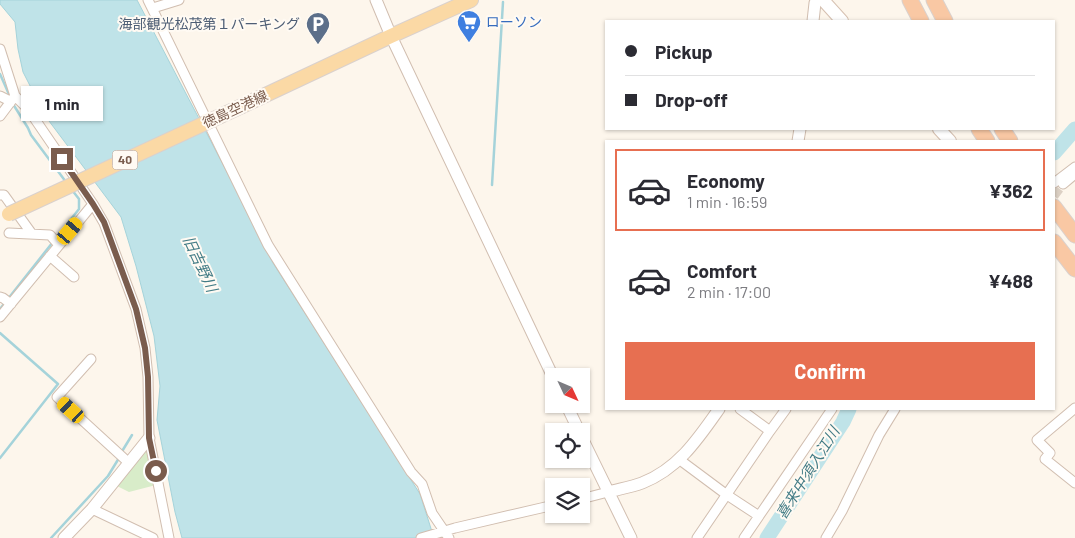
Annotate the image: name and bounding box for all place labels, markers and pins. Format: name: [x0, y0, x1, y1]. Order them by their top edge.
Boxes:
supermarket icon: ローソン: [456, 9, 482, 43]
parking icon: 海部観光松茂第１パーキング: [305, 11, 331, 45]
place label: ローソン: [486, 13, 542, 30]
place label: 海部観光松茂第１パーキング: [118, 15, 300, 32]

